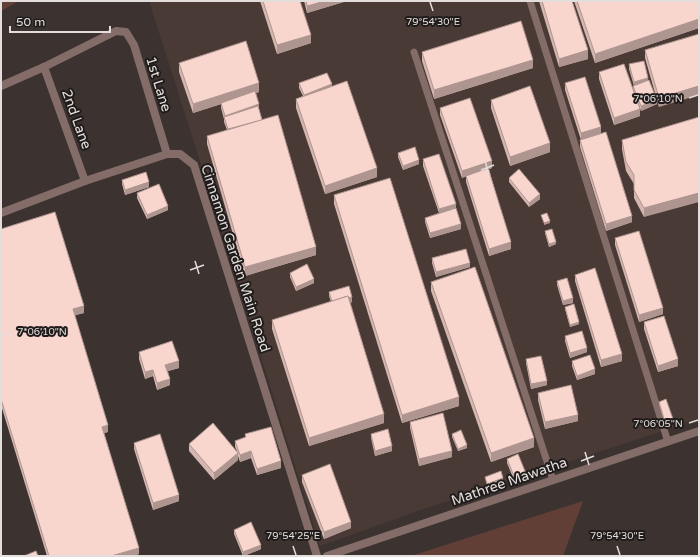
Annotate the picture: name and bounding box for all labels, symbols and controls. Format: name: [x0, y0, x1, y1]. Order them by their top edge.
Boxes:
scale bar: [10, 8, 110, 34]
text: 50 m: [16, 15, 45, 29]
text: 79°54'30"E: [406, 16, 460, 28]
street label: 1st Lane: [142, 54, 175, 114]
street label: 2nd Lane: [58, 87, 95, 151]
text: 7°06'10"N: [633, 93, 683, 105]
street label: Cinnamon Garden Main Road: [197, 162, 274, 354]
text: 7°06'10"N: [17, 326, 67, 338]
text: 7°06'05"N: [633, 418, 683, 430]
street label: Mathree Mawatha: [449, 454, 569, 509]
text: 79°54'25"E: [266, 530, 320, 542]
text: 79°54'30"E: [590, 530, 644, 542]

